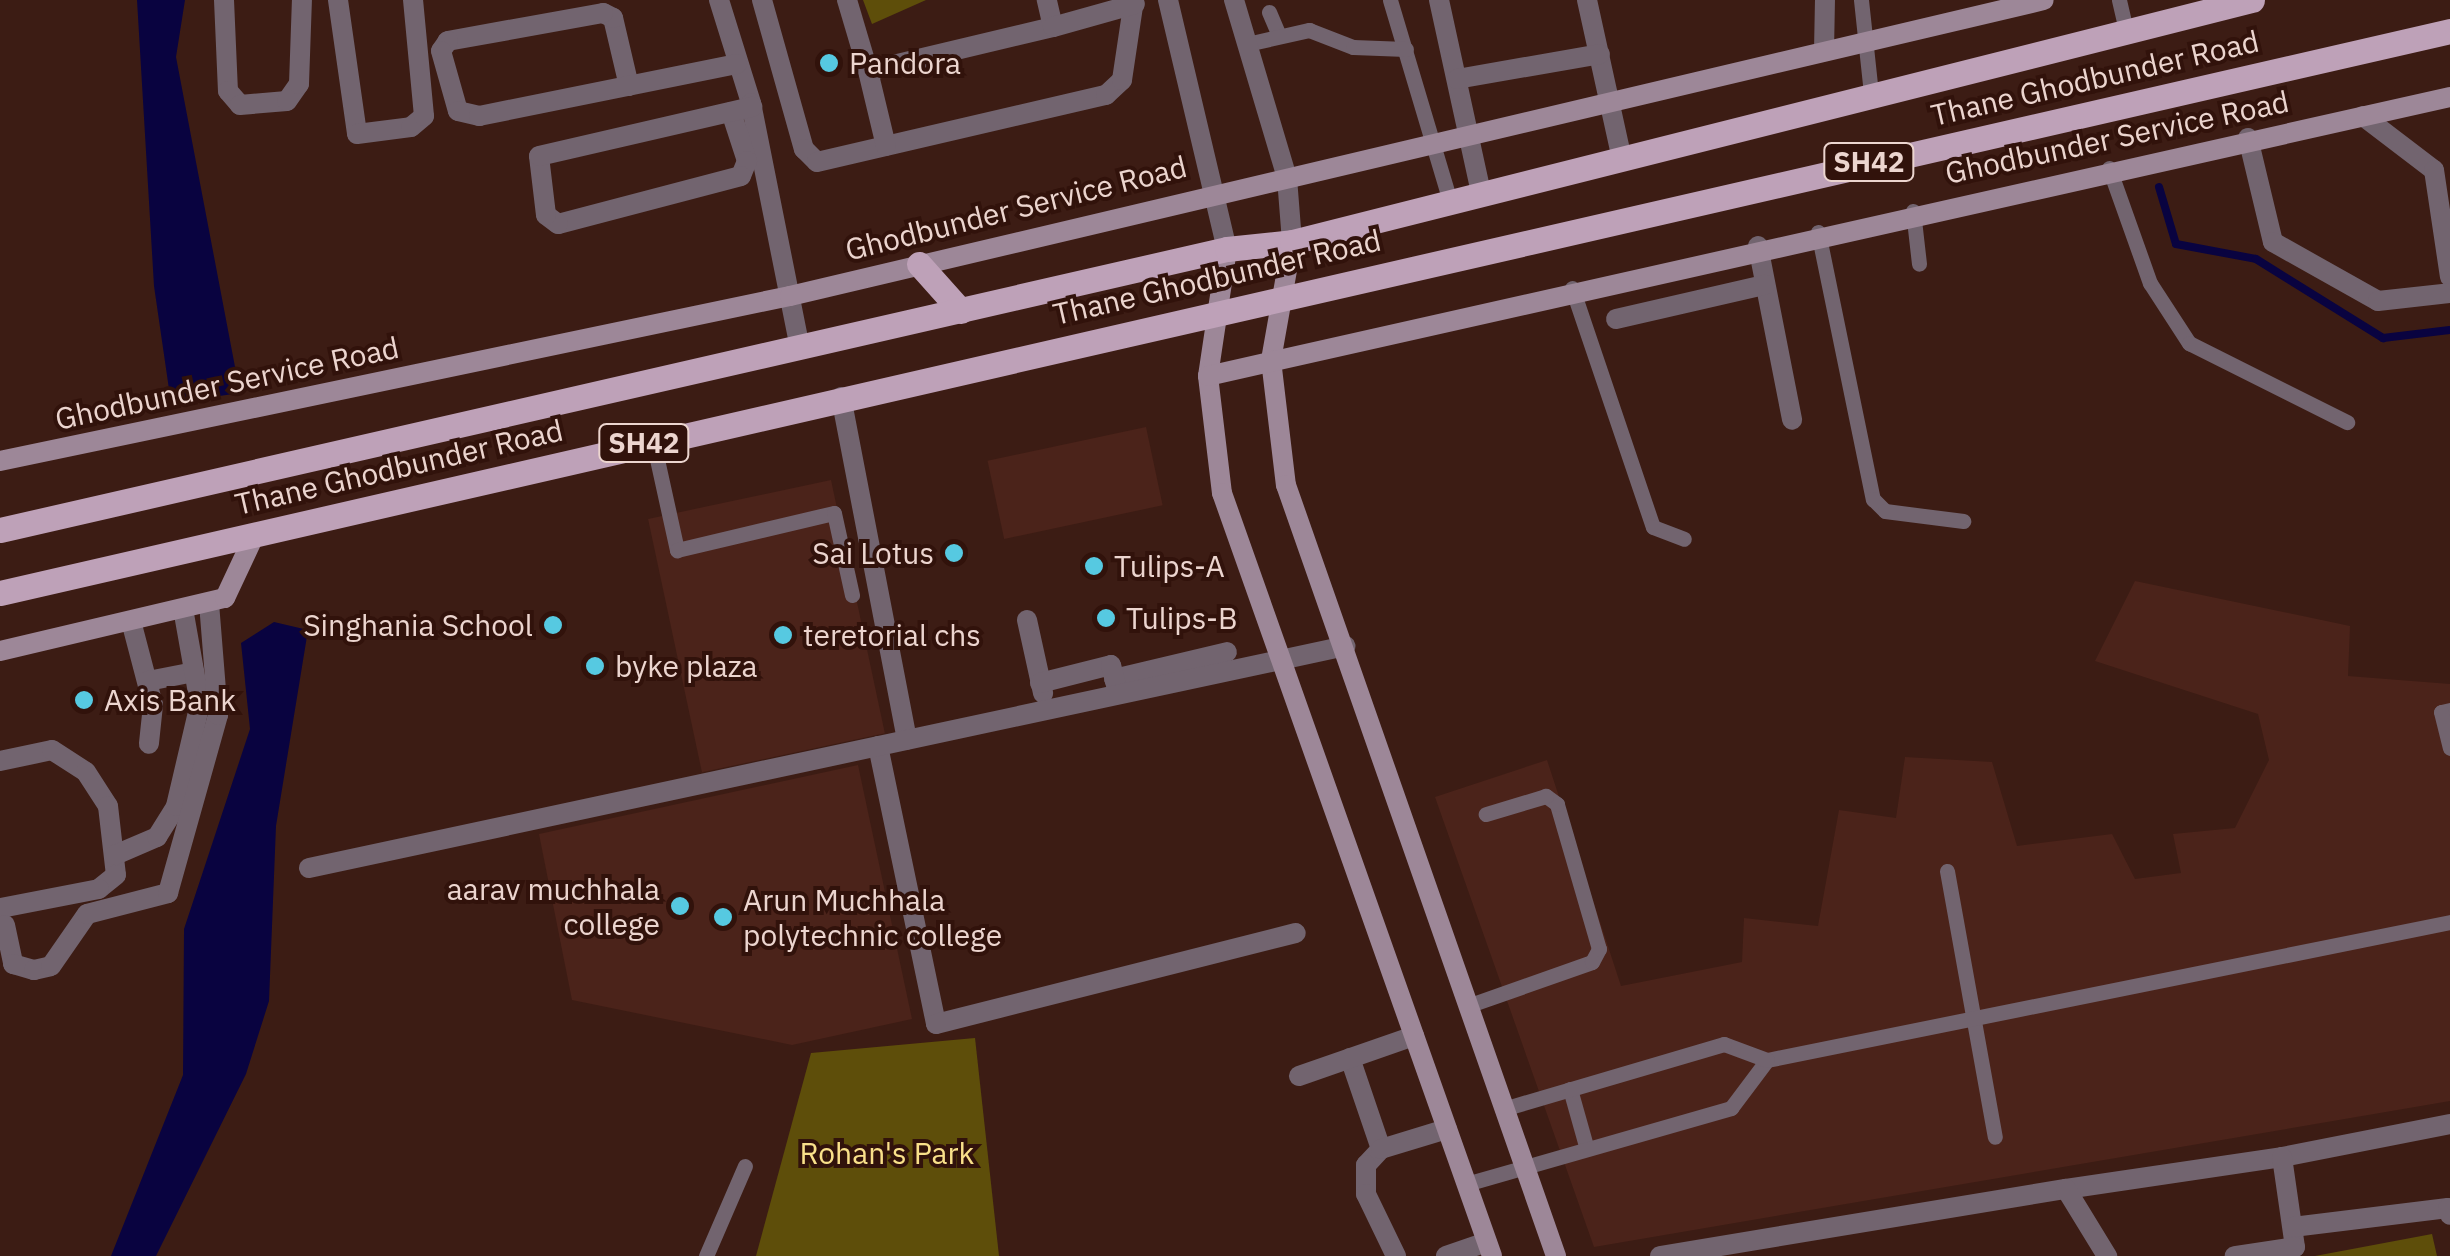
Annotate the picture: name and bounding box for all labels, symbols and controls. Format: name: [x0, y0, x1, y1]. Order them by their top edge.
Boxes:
street label: Thane Ghodbunder Road: [1928, 23, 2262, 133]
place label: Pandora: [849, 45, 961, 81]
marker: Pandora: [818, 52, 840, 74]
street label: Ghodbunder Service Road: [1942, 83, 2292, 191]
road number: SH42: [1822, 139, 1916, 185]
street label: Ghodbunder Service Road: [842, 148, 1190, 268]
street label: Thane Ghodbunder Road: [1050, 222, 1384, 332]
street label: Ghodbunder Service Road: [52, 329, 402, 437]
street label: Thane Ghodbunder Road: [232, 412, 566, 522]
road number: SH42: [596, 420, 692, 466]
place label: Sai Lotus: [812, 535, 934, 571]
marker: Sai Lotus: [943, 542, 965, 564]
place label: Tulips-A: [1114, 548, 1225, 584]
marker: Tulips-A: [1083, 555, 1105, 577]
place label: Tulips-B: [1126, 600, 1238, 636]
place label: Singhania School: [303, 607, 533, 643]
marker: Tulips-B: [1095, 607, 1117, 629]
marker: Singhania School: [542, 614, 564, 636]
place label: teretorial chs: [803, 617, 981, 653]
marker: teretorial chs: [772, 624, 794, 646]
place label: byke plaza: [615, 648, 758, 684]
marker: byke plaza: [584, 655, 606, 677]
place label: Axis Bank: [104, 682, 236, 718]
marker: Axis Bank: [73, 689, 95, 711]
place label: aarav muchhala college: [447, 871, 660, 942]
place label: Arun Muchhala polytechnic college: [743, 882, 1002, 952]
marker: aarav muchhala college: [669, 895, 691, 917]
marker: Arun Muchhala polytechnic college: [712, 906, 734, 928]
park label: Rohan's Park: [800, 1135, 974, 1171]

